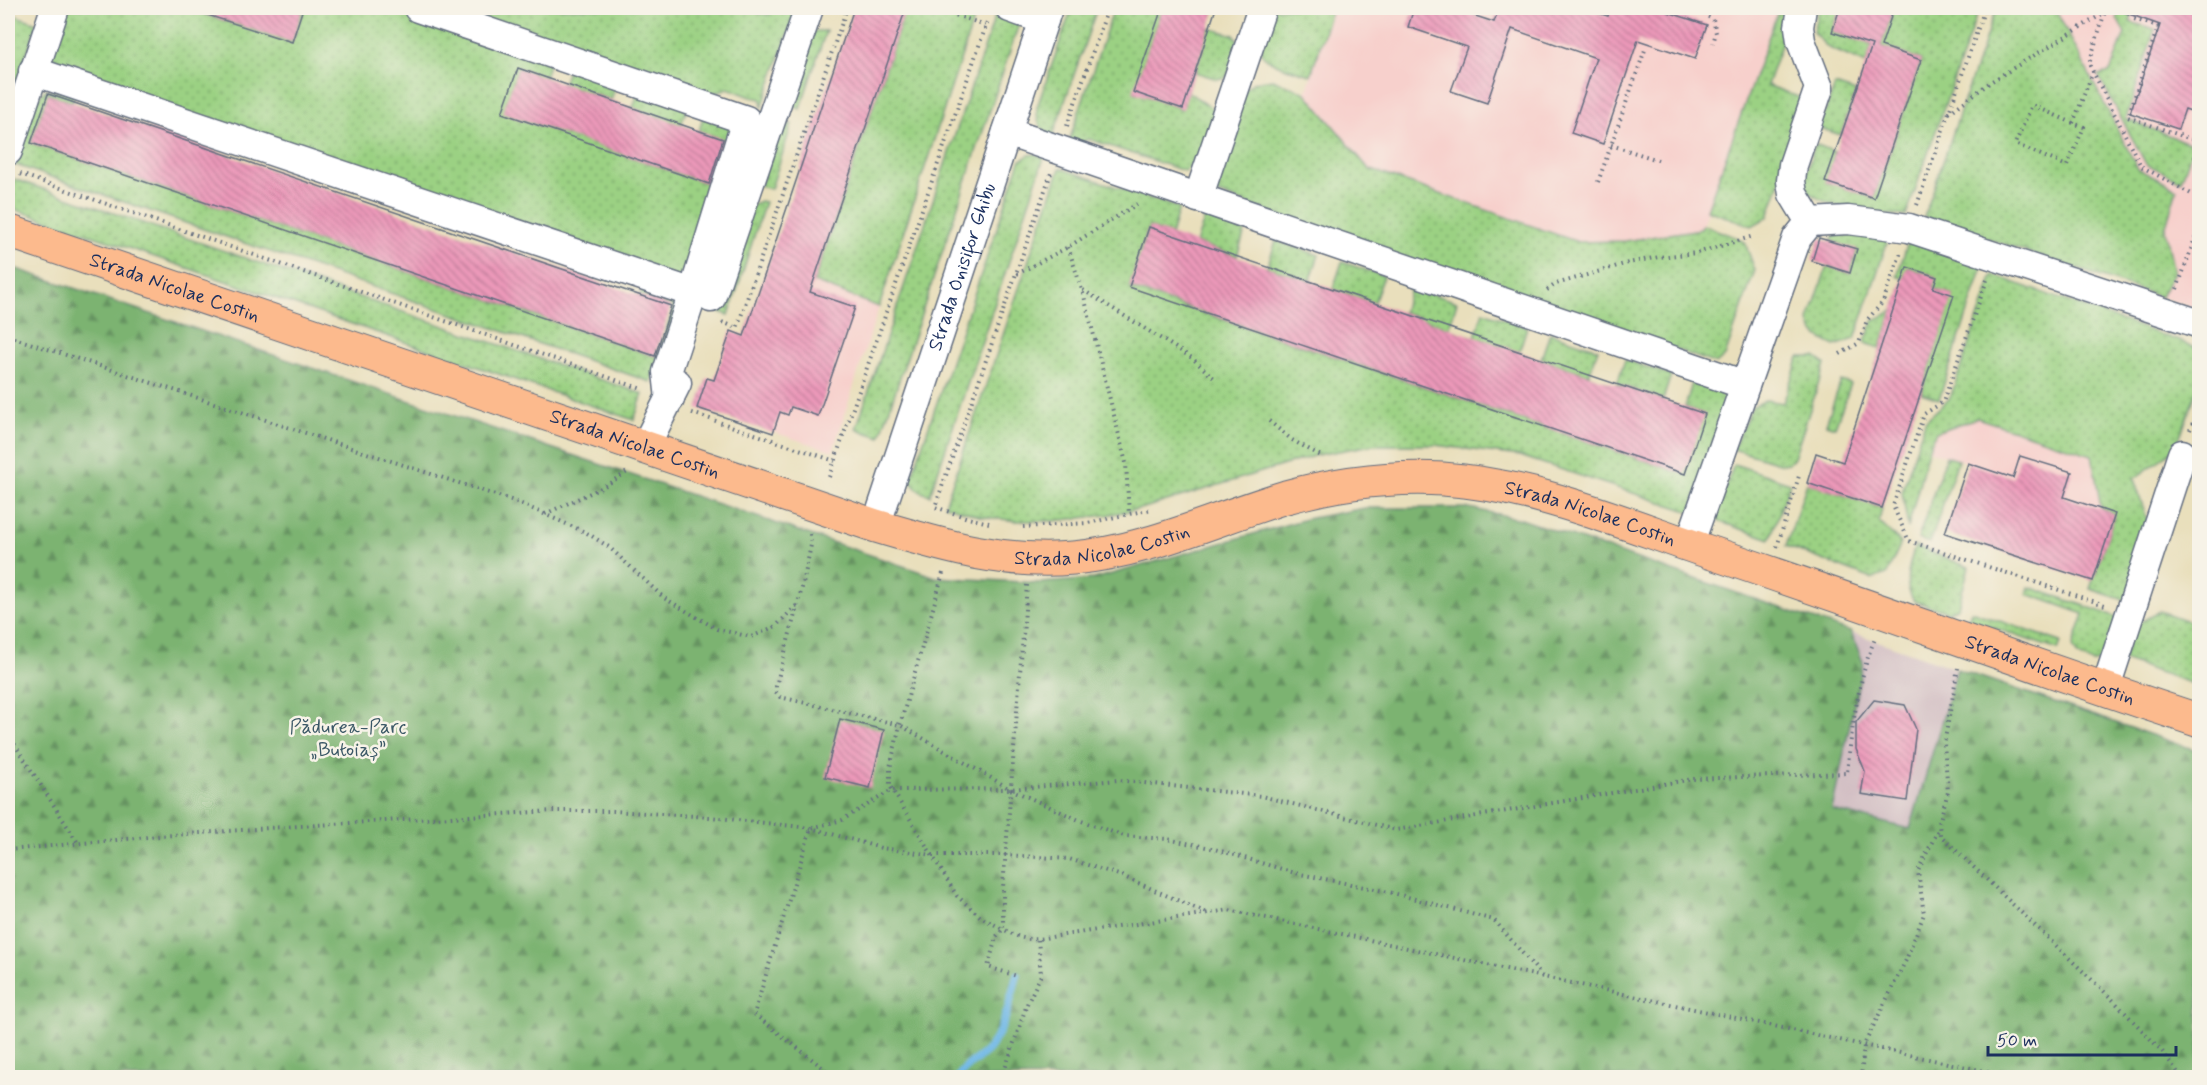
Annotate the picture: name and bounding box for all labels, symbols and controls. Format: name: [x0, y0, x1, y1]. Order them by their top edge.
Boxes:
street label: Strada Onisifor Ghibu: [922, 179, 1002, 354]
street label: Strada Nicolae Costin: [86, 246, 263, 329]
street label: Strada Nicolae Costin: [546, 403, 723, 485]
street label: Strada Nicolae Costin: [1502, 474, 1679, 553]
street label: Strada Nicolae Costin: [1013, 518, 1193, 573]
street label: Strada Nicolae Costin: [1961, 628, 2138, 712]
park label: Pădurea-Parc „Butoiaș”: [289, 714, 407, 764]
scale bar: [1988, 1019, 2176, 1057]
text: 50 m: [1997, 1029, 2037, 1053]

